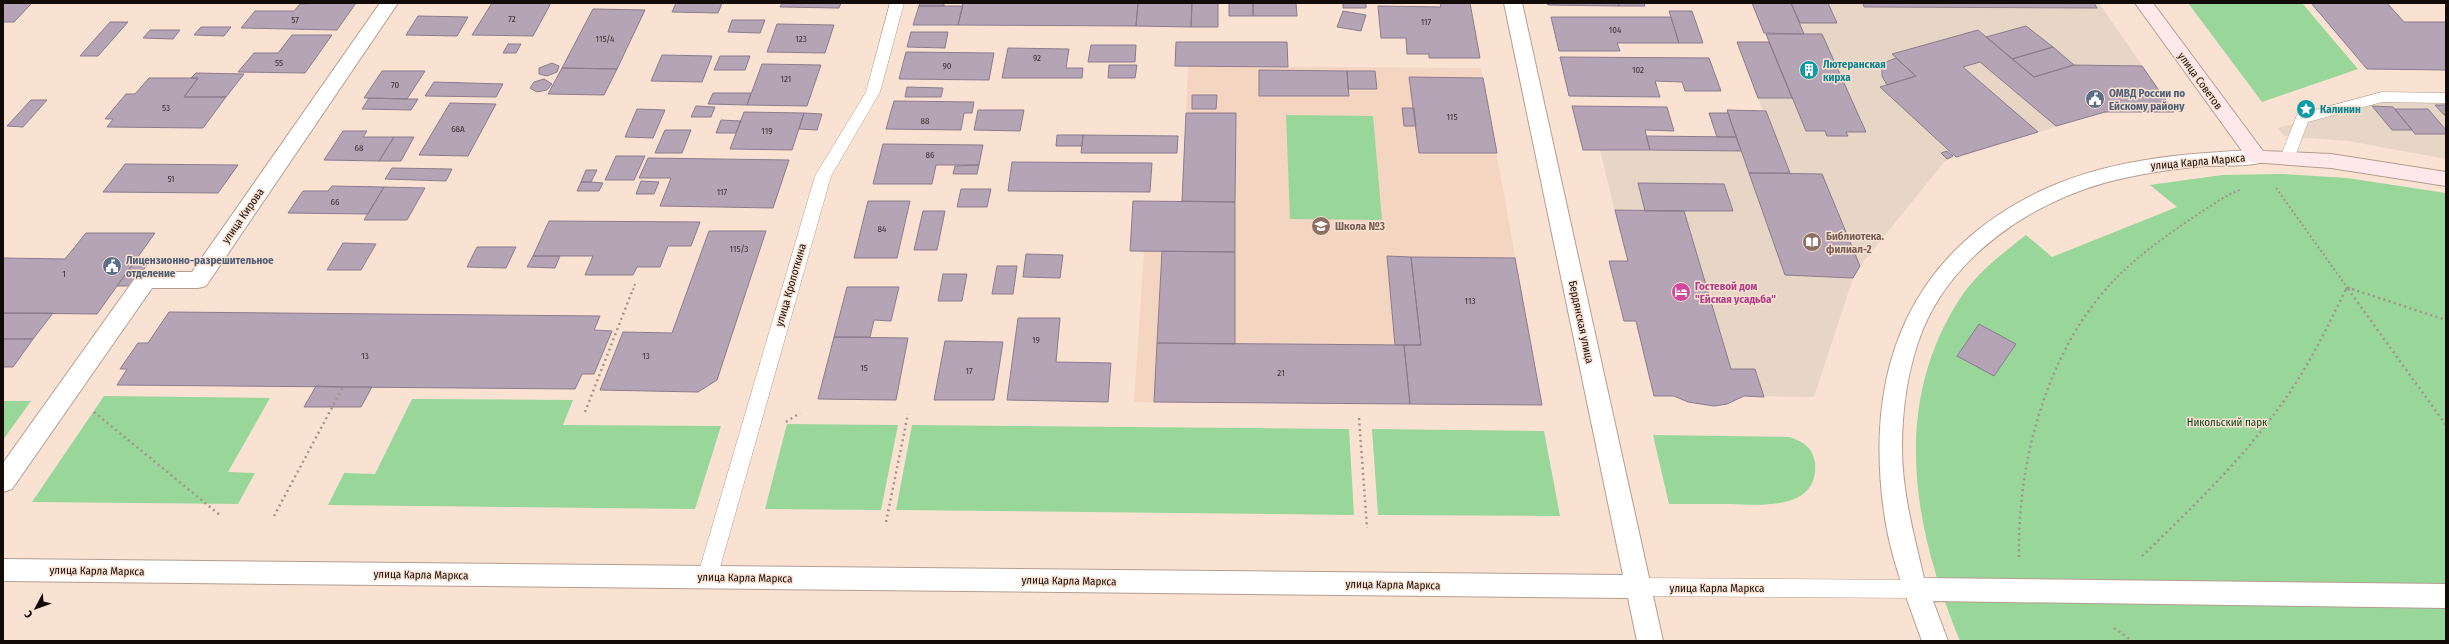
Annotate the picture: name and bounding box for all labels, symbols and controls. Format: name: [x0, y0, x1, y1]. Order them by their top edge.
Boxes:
house number: 72: [508, 14, 516, 24]
house number: 57: [291, 15, 299, 25]
house number: 117: [1421, 17, 1432, 27]
house number: 104: [1609, 25, 1622, 35]
house number: 115/4: [596, 34, 615, 44]
house number: 123: [795, 34, 807, 44]
street label: улица Советов: [2175, 50, 2225, 112]
house number: 92: [1033, 53, 1041, 63]
house number: 55: [275, 58, 283, 68]
place label: Лютеранская кирха: [1823, 58, 1886, 84]
building icon: Лютеранская кирха: [1798, 59, 1820, 81]
house number: 90: [942, 61, 952, 71]
house number: 102: [1632, 65, 1644, 75]
house number: 121: [781, 74, 791, 84]
house number: 70: [391, 80, 399, 90]
place label: ОМВД России по Ейскому району: [2109, 87, 2185, 113]
public building icon: ОМВД России по Ейскому району: [2084, 88, 2106, 110]
place icon: Калинин: [2295, 98, 2317, 120]
house number: 53: [162, 103, 170, 113]
place label: Калинин: [2320, 103, 2361, 116]
house number: 115: [1446, 112, 1458, 122]
house number: 88: [920, 116, 930, 126]
house number: 68А: [451, 124, 465, 134]
house number: 119: [761, 126, 773, 136]
house number: 68: [355, 143, 364, 153]
house number: 86: [926, 150, 935, 160]
street label: улица Карла Маркса: [2150, 151, 2246, 173]
house number: 51: [167, 174, 175, 184]
street label: улица Кирова: [219, 186, 267, 246]
house number: 117: [717, 187, 728, 197]
house number: 66: [331, 197, 340, 207]
school or university icon: Школа №3: [1310, 215, 1332, 237]
place label: Школа №3: [1335, 220, 1385, 233]
house number: 84: [878, 224, 887, 234]
place label: Библиотека. филиал-2: [1826, 230, 1885, 256]
library icon: Библиотека. филиал-2: [1801, 231, 1823, 253]
street label: улица Кропоткина: [773, 242, 809, 328]
house number: 115/3: [730, 244, 748, 254]
place label: Лицензионно-разрешительное отделение: [126, 254, 274, 280]
public building icon: Лицензионно-разрешительное отделение: [101, 255, 123, 277]
house number: 1: [62, 269, 66, 279]
street label: Бердянская улица: [1566, 279, 1596, 365]
place label: Гостевой дом "Ейская усадьба": [1695, 280, 1776, 306]
hotel icon: Гостевой дом "Ейская усадьба": [1670, 281, 1692, 303]
house number: 113: [1465, 296, 1475, 306]
house number: 19: [1032, 335, 1040, 345]
house number: 13: [361, 351, 369, 361]
house number: 13: [642, 351, 650, 361]
house number: 15: [860, 363, 868, 373]
house number: 17: [965, 366, 973, 376]
house number: 21: [1277, 368, 1285, 378]
park label: Никольский парк: [2187, 416, 2268, 429]
street label: улица Карла Маркса: [49, 564, 145, 578]
street label: улица Карла Маркса: [373, 568, 469, 582]
street label: улица Карла Маркса: [697, 571, 793, 585]
street label: улица Карла Маркса: [1021, 574, 1117, 588]
street label: улица Карла Маркса: [1345, 578, 1441, 592]
street label: улица Карла Маркса: [1670, 582, 1764, 595]
north arrow: [16, 588, 56, 628]
text: С: [22, 608, 36, 621]

